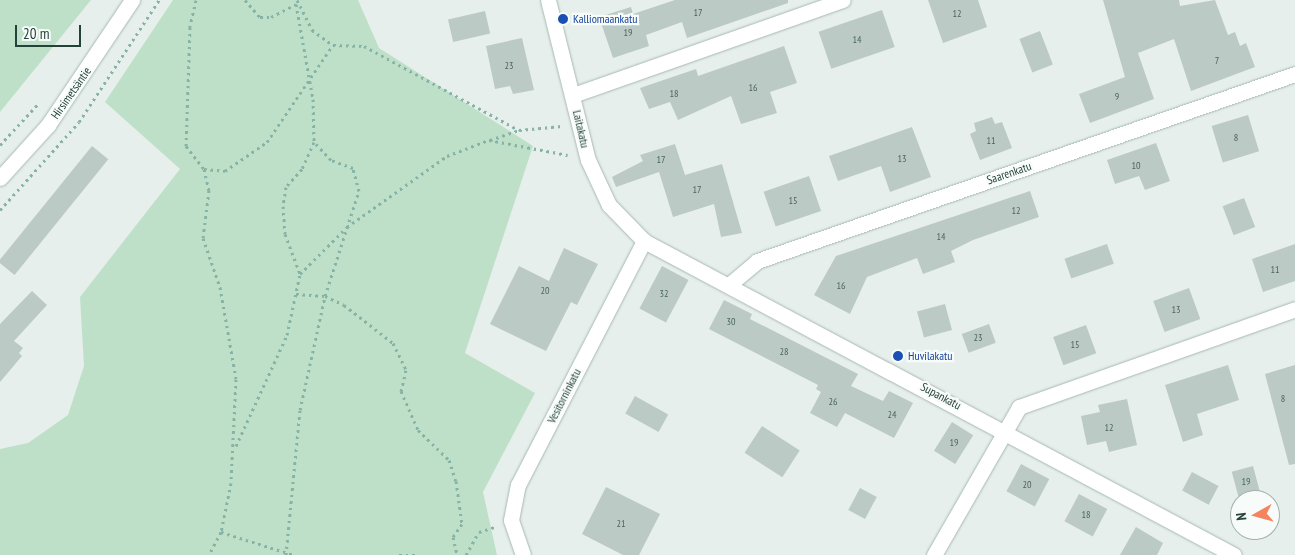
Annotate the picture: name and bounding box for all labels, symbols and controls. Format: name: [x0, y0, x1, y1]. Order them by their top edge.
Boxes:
house number: 17: [694, 7, 702, 19]
house number: 12: [953, 8, 961, 20]
place label: Kalliomaankatu: [573, 12, 637, 26]
marker: Kalliomaankatu: [557, 13, 569, 25]
scale bar: [18, 15, 84, 47]
text: 20 m: [23, 24, 49, 43]
house number: 19: [624, 27, 632, 39]
house number: 14: [853, 34, 861, 46]
house number: 7: [1215, 55, 1219, 67]
house number: 23: [505, 60, 513, 72]
street label: Hirsimetsäntie: [48, 64, 94, 122]
house number: 16: [749, 82, 757, 94]
house number: 18: [670, 88, 678, 100]
house number: 9: [1115, 91, 1119, 103]
street label: Laitakatu: [570, 109, 592, 149]
house number: 8: [1234, 132, 1238, 144]
house number: 11: [987, 135, 995, 147]
house number: 13: [898, 153, 906, 165]
house number: 17: [657, 154, 665, 166]
street label: Saarenkatu: [985, 159, 1033, 187]
house number: 10: [1132, 160, 1140, 172]
house number: 17: [693, 184, 701, 196]
house number: 15: [789, 195, 797, 207]
house number: 12: [1012, 205, 1020, 217]
house number: 14: [937, 231, 945, 243]
house number: 11: [1271, 264, 1279, 276]
house number: 16: [837, 280, 845, 292]
house number: 20: [541, 285, 549, 297]
house number: 32: [660, 288, 668, 300]
house number: 13: [1172, 304, 1180, 316]
house number: 30: [727, 316, 735, 328]
house number: 23: [974, 332, 982, 344]
house number: 15: [1071, 339, 1079, 351]
house number: 28: [780, 346, 788, 358]
place label: Huvilakatu: [908, 349, 952, 363]
marker: Huvilakatu: [892, 350, 904, 362]
street label: Vesitorninkatu: [544, 366, 584, 426]
street label: Supankatu: [918, 379, 964, 413]
house number: 8: [1281, 393, 1285, 405]
house number: 26: [829, 396, 837, 408]
house number: 24: [888, 409, 896, 421]
house number: 12: [1105, 422, 1113, 434]
house number: 19: [950, 437, 958, 449]
house number: 19: [1242, 476, 1250, 488]
house number: 20: [1023, 479, 1031, 491]
north arrow: [1230, 490, 1280, 540]
house number: 18: [1082, 509, 1090, 521]
text: N: [1232, 512, 1250, 522]
house number: 21: [617, 518, 625, 530]

